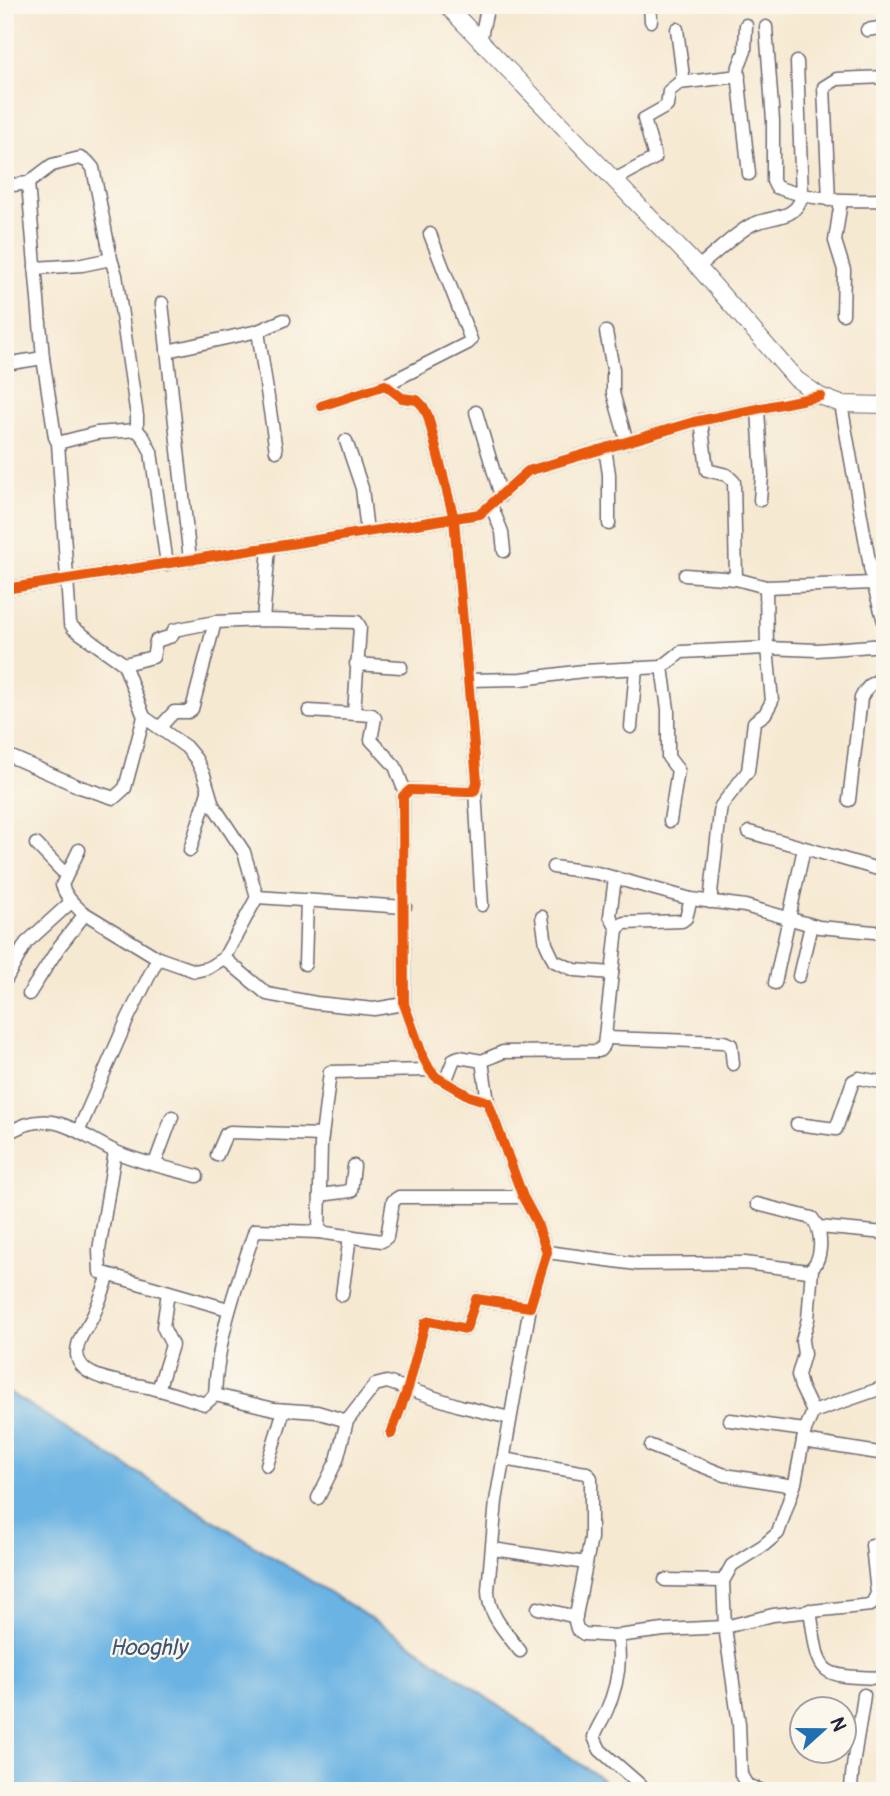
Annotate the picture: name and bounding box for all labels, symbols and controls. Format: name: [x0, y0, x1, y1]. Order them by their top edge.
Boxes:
water label: Hooghly: [109, 1633, 190, 1662]
north arrow: [788, 1694, 858, 1764]
text: N: [824, 1714, 851, 1735]

